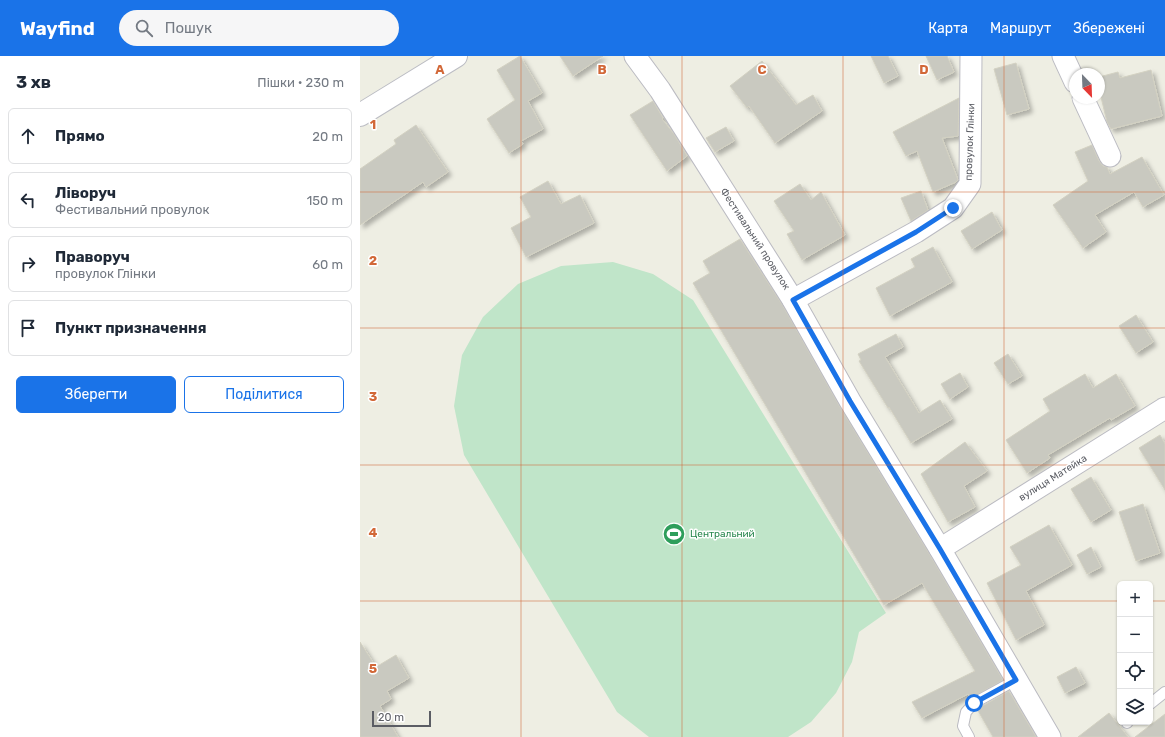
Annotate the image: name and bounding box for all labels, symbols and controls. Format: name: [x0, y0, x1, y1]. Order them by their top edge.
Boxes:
search box: [119, 10, 399, 46]
text: Wayfind: [20, 17, 95, 40]
icon: search: [133, 17, 155, 39]
text: Пошук: [165, 19, 212, 37]
text: Карта: [928, 20, 968, 37]
text: Маршрут: [990, 20, 1051, 37]
text: Збережені: [1073, 20, 1145, 37]
text: A: [435, 62, 445, 77]
text: B: [597, 62, 607, 77]
text: C: [757, 62, 767, 77]
text: D: [919, 62, 929, 77]
north arrow: [1069, 68, 1105, 104]
text: 3 хв: [16, 72, 51, 92]
text: Пішки · 230 m: [257, 75, 344, 90]
street label: провулок Глінки: [963, 103, 977, 181]
text: 1: [370, 117, 376, 132]
icon: ahead: [17, 125, 39, 147]
text: Прямо: [55, 127, 105, 145]
text: 20 m: [312, 129, 343, 144]
text: Ліворуч: [55, 184, 116, 202]
street label: Фестивальний провулок: [718, 186, 793, 293]
icon: left: [17, 189, 39, 211]
text: 150 m: [307, 193, 343, 208]
route end: [944, 199, 962, 217]
text: Фестивальний провулок: [55, 202, 210, 217]
text: Праворуч: [55, 248, 130, 266]
icon: right: [17, 253, 39, 275]
text: 2: [369, 253, 377, 268]
text: 60 m: [312, 257, 343, 272]
text: провулок Глінки: [55, 266, 156, 281]
icon: arrive: [17, 317, 39, 339]
text: Пункт призначення: [55, 319, 207, 337]
button: Зберегти: [16, 376, 176, 413]
button: Поділитися: [184, 376, 344, 413]
text: 3: [369, 389, 378, 404]
street label: вулиця Матейка: [1017, 452, 1089, 504]
sports icon: Центральний: [661, 521, 687, 547]
text: 4: [369, 525, 378, 540]
place label: Центральний: [690, 528, 755, 540]
map controls: [1117, 581, 1153, 725]
button: +: [1117, 581, 1153, 617]
button: −: [1117, 617, 1153, 653]
button: locate: [1117, 653, 1153, 689]
text: 5: [369, 661, 377, 676]
button: layers: [1117, 689, 1153, 725]
route start: [965, 694, 983, 712]
scale bar: [372, 709, 431, 728]
text: 20 m: [378, 711, 404, 724]

